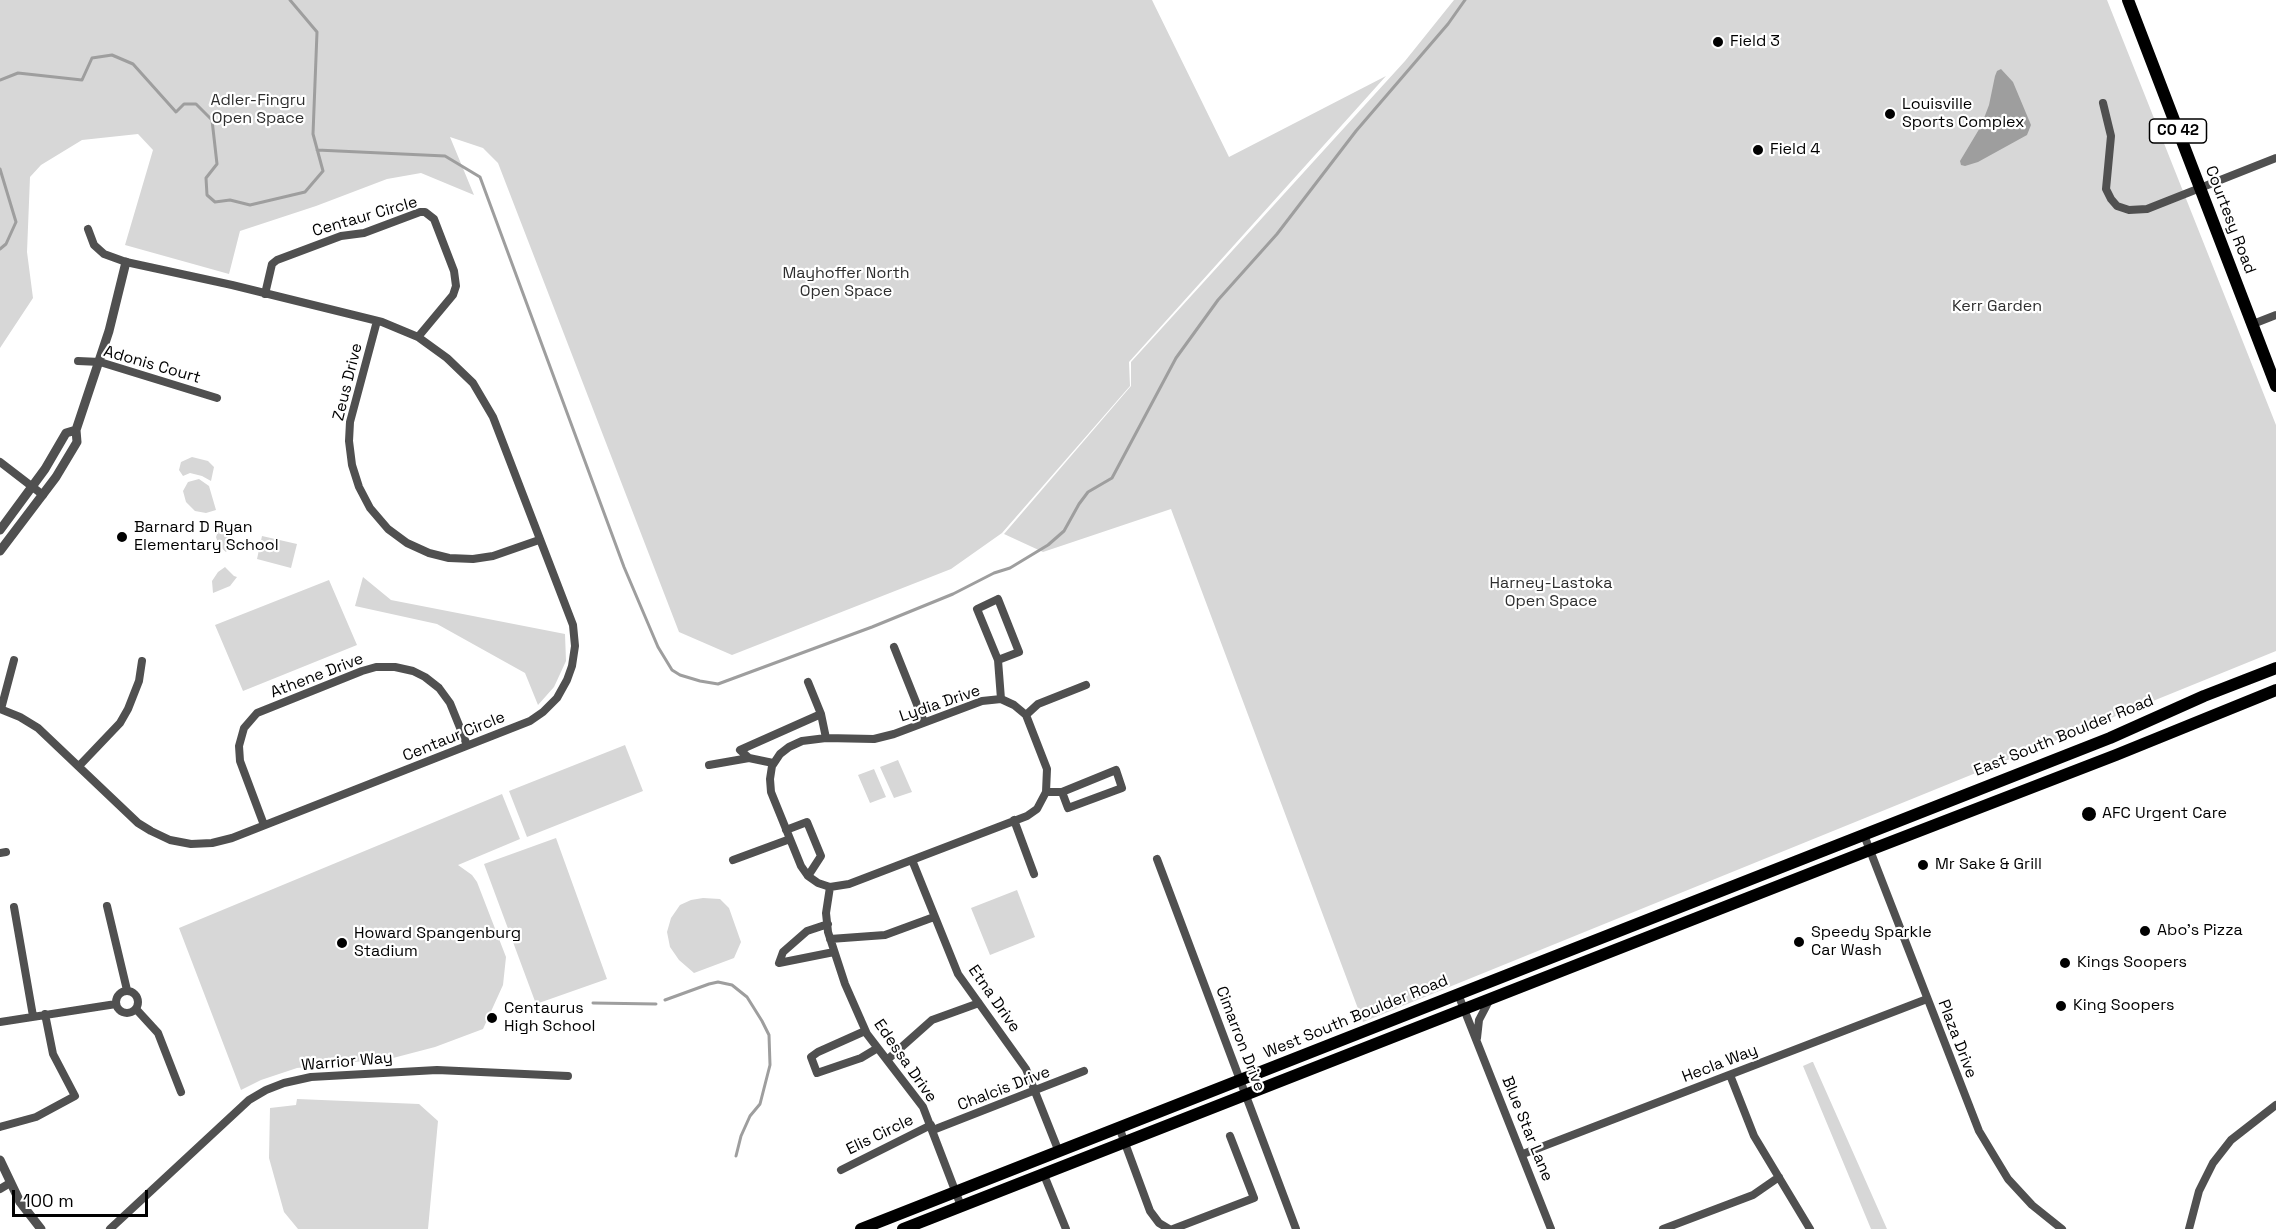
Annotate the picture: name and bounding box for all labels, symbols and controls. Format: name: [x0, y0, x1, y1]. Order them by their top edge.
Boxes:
place label: Field 3: [1730, 32, 1780, 52]
marker: Field 3: [1711, 35, 1725, 49]
park label: Adler-Fingru Open Space: [210, 91, 306, 129]
place label: Louisville Sports Complex: [1902, 95, 2025, 133]
marker: Louisville Sports Complex: [1883, 107, 1897, 121]
road number: CO 42: [2150, 119, 2206, 143]
place label: Field 4: [1770, 140, 1820, 160]
marker: Field 4: [1751, 143, 1765, 157]
street label: Courtesy Road: [2201, 163, 2259, 277]
street label: Centaur Circle: [310, 193, 420, 241]
park label: Mayhoffer North Open Space: [782, 264, 910, 302]
park label: Kerr Garden: [1952, 297, 2042, 317]
street label: Zeus Drive: [329, 341, 367, 423]
street label: Adonis Court: [101, 342, 203, 388]
place label: Barnard D Ryan Elementary School: [134, 518, 279, 556]
marker: Barnard D Ryan Elementary School: [115, 530, 129, 544]
park label: Harney-Lastoka Open Space: [1490, 574, 1612, 612]
street label: Athene Drive: [268, 649, 366, 703]
street label: Lydia Drive: [897, 681, 983, 727]
street label: East South Boulder Road: [1971, 691, 2157, 781]
street label: Centaur Circle: [400, 708, 508, 766]
place label: AFC Urgent Care: [2102, 804, 2227, 824]
marker: AFC Urgent Care: [2080, 805, 2098, 823]
place label: Mr Sake & Grill: [1935, 855, 2042, 875]
marker: Mr Sake & Grill: [1916, 858, 1930, 872]
place label: Abo's Pizza: [2157, 921, 2243, 941]
place label: Speedy Sparkle Car Wash: [1811, 923, 1932, 961]
place label: Howard Spangenburg Stadium: [354, 924, 521, 962]
marker: Abo's Pizza: [2138, 924, 2152, 938]
marker: Speedy Sparkle Car Wash: [1792, 935, 1806, 949]
marker: Howard Spangenburg Stadium: [335, 936, 349, 950]
place label: Kings Soopers: [2077, 953, 2187, 973]
marker: Kings Soopers: [2058, 956, 2072, 970]
street label: Etna Drive: [964, 962, 1024, 1036]
street label: West South Boulder Road: [1261, 971, 1451, 1063]
street label: Cimarron Drive: [1211, 984, 1269, 1094]
place label: King Soopers: [2073, 996, 2175, 1016]
street label: Plaza Drive: [1933, 997, 1981, 1081]
place label: Centaurus High School: [504, 999, 595, 1037]
marker: King Soopers: [2054, 999, 2068, 1013]
marker: Centaurus High School: [485, 1011, 499, 1025]
street label: Edessa Drive: [869, 1016, 941, 1106]
street label: Hecla Way: [1679, 1041, 1761, 1087]
street label: Warrior Way: [300, 1048, 394, 1076]
street label: Chalcis Drive: [955, 1063, 1053, 1115]
street label: Blue Star Lane: [1497, 1074, 1557, 1184]
street label: Elis Circle: [843, 1111, 917, 1159]
scale bar: [15, 1178, 152, 1216]
text: 100 m: [23, 1189, 74, 1212]

